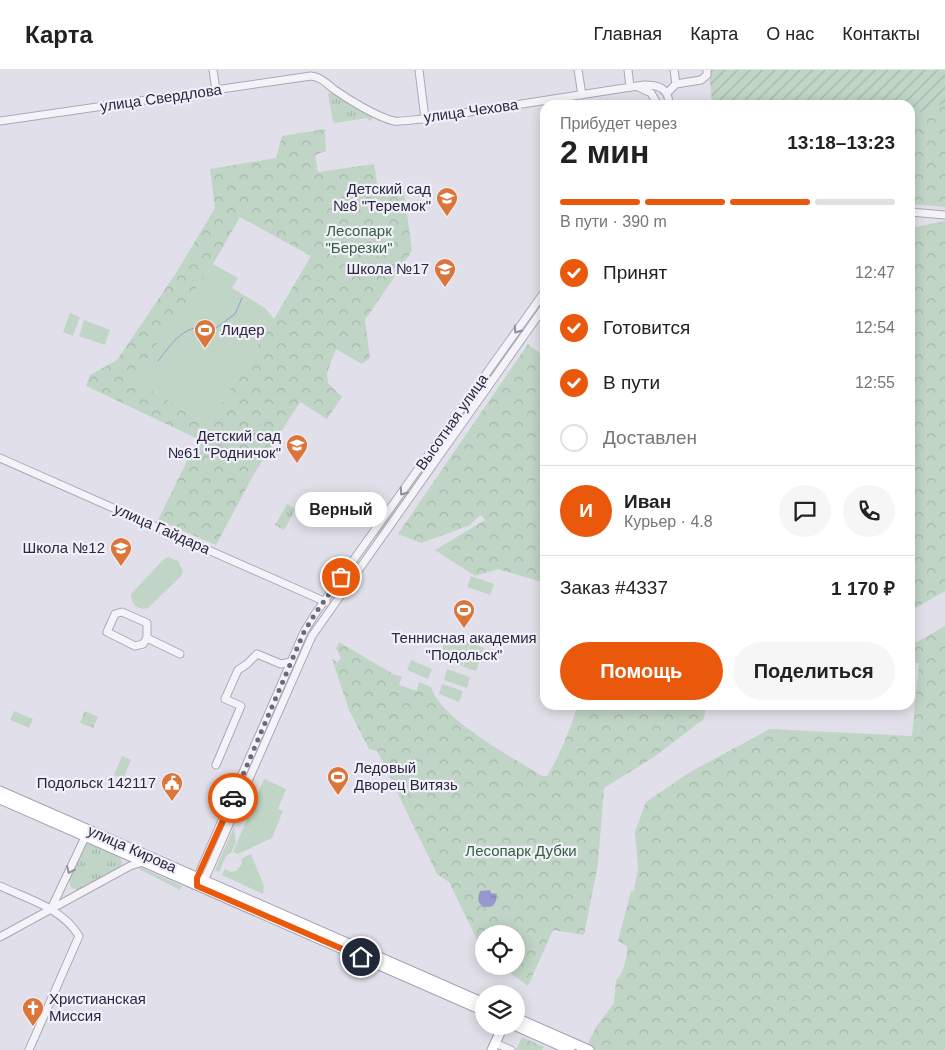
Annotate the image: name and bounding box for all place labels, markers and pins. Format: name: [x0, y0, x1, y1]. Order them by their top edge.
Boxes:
place label: Детский сад №8 "Теремок": [333, 180, 431, 214]
school or university icon: Детский сад №8 "Теремок": [435, 186, 459, 217]
school or university icon: Школа №17: [433, 257, 457, 288]
place label: Школа №17: [346, 260, 429, 277]
sports icon: Лидер: [193, 318, 217, 349]
place label: Лидер: [221, 321, 265, 338]
place label: Детский сад №61 "Родничок": [168, 427, 281, 461]
school or university icon: Детский сад №61 "Родничок": [285, 433, 309, 464]
callout: Верный: [295, 492, 387, 527]
school or university icon: Школа №12: [109, 536, 133, 567]
place label: Школа №12: [22, 539, 105, 556]
pin: [320, 556, 362, 598]
sports icon: Теннисная академия "Подольск": [452, 598, 476, 629]
place label: Теннисная академия "Подольск": [391, 629, 537, 663]
place label: Ледовый Дворец Витязь: [354, 759, 458, 793]
sports icon: Ледовый Дворец Витязь: [326, 765, 350, 796]
public building icon: Подольск 142117: [160, 771, 184, 802]
place label: Подольск 142117: [37, 774, 156, 791]
pin: [340, 936, 382, 978]
place label: Христианская Миссия: [49, 990, 146, 1024]
church icon: Христианская Миссия: [21, 996, 45, 1027]

